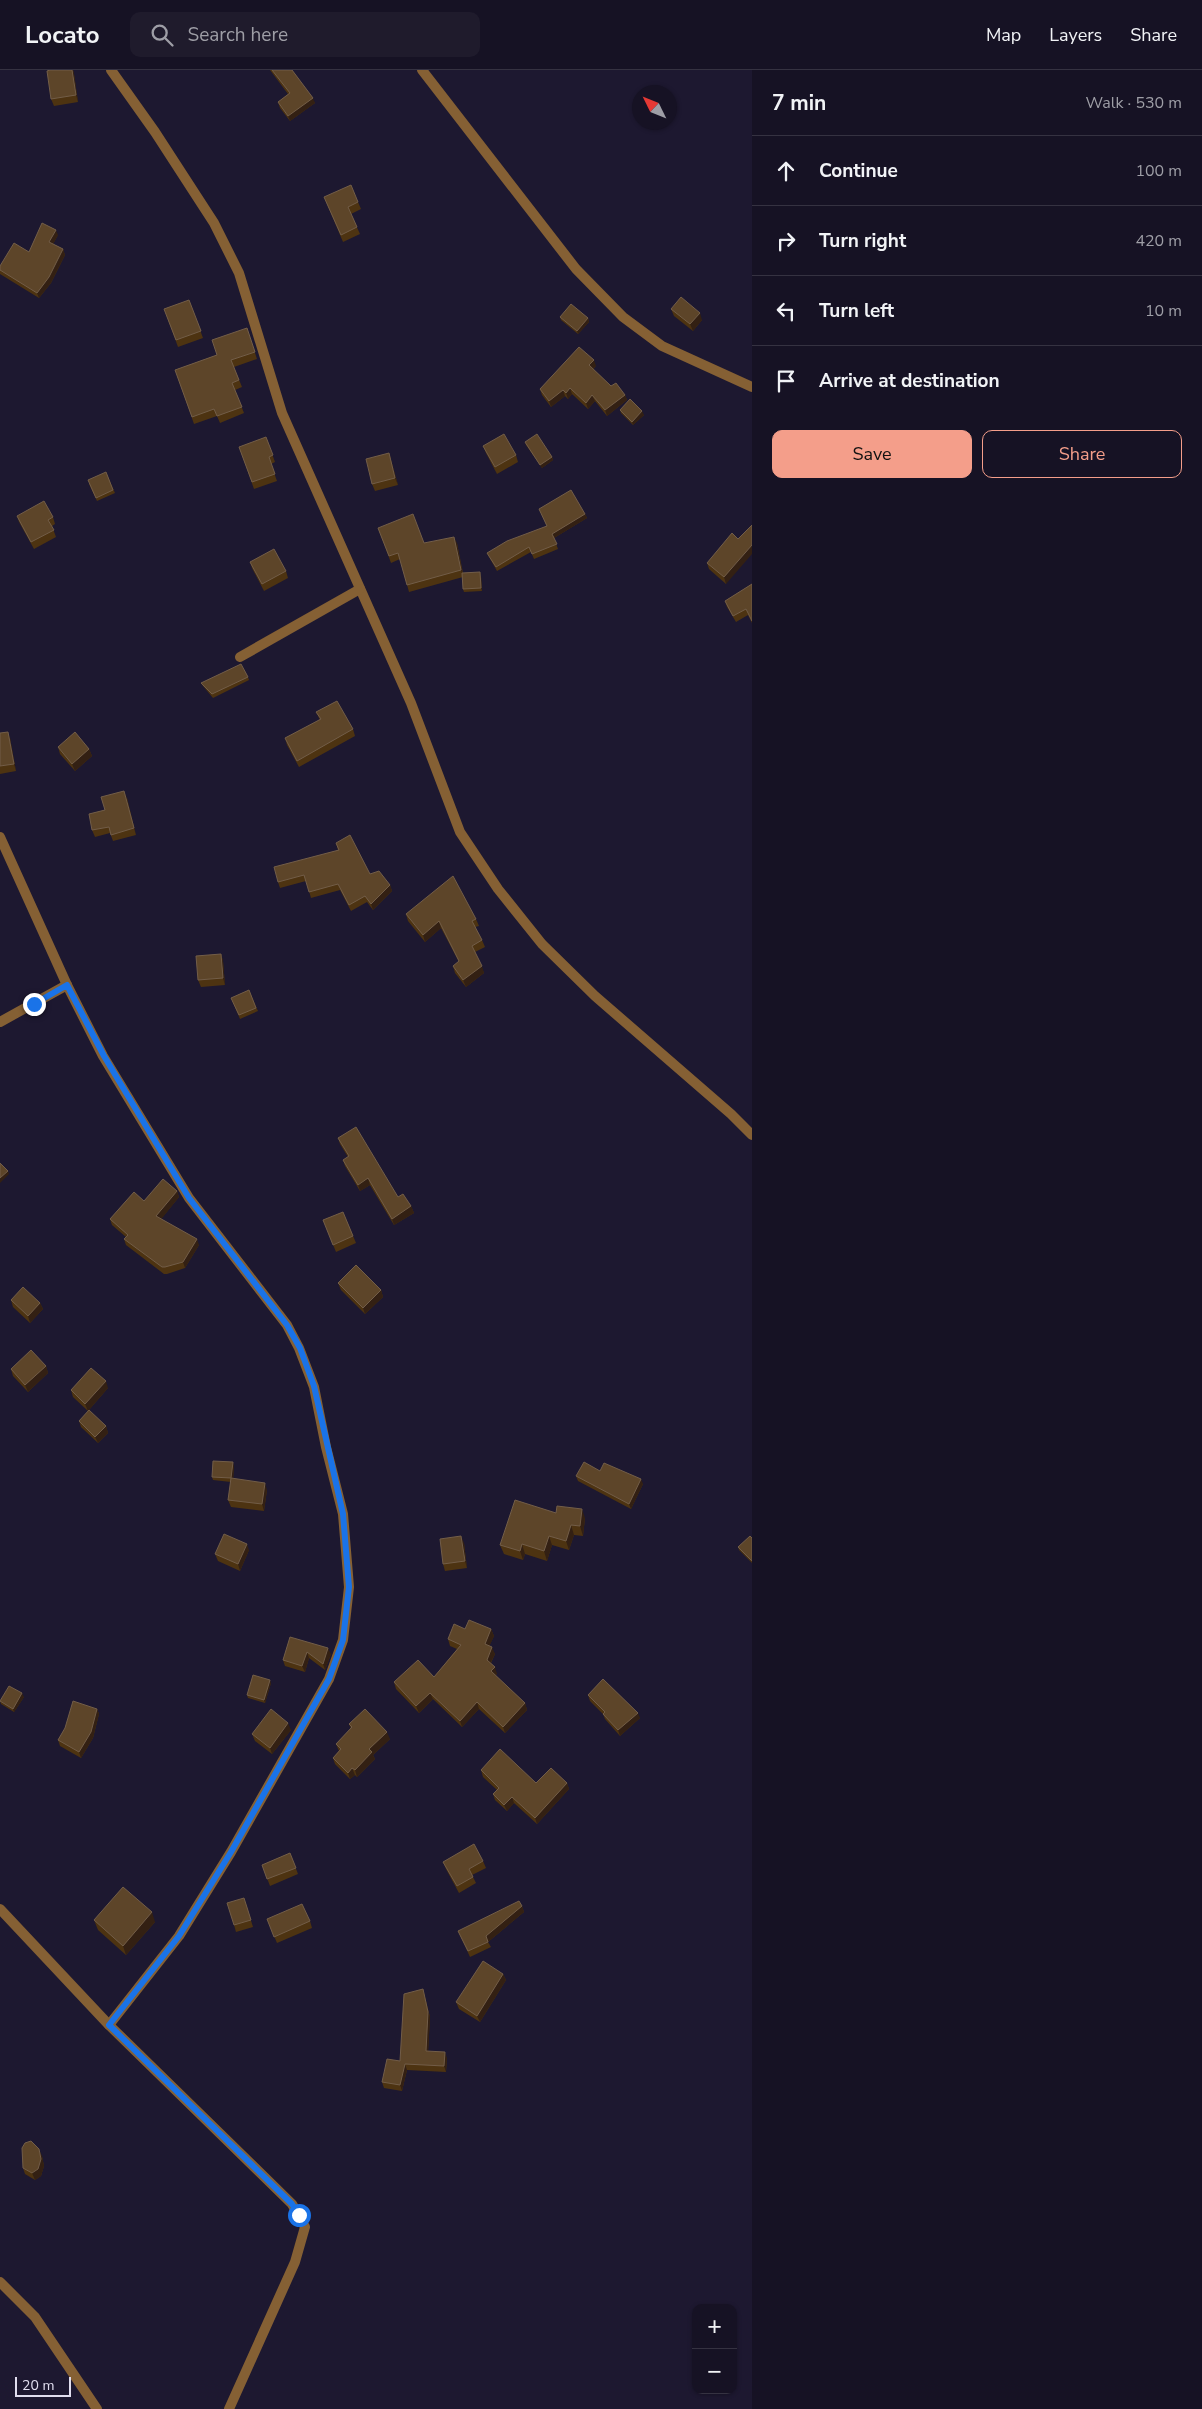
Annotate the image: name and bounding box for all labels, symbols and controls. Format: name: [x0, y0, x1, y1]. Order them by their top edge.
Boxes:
search box: [130, 12, 480, 57]
text: Locato: [25, 19, 100, 51]
icon: search: [148, 21, 176, 49]
text: Search here: [188, 22, 288, 48]
text: Map: [986, 23, 1021, 47]
text: Layers: [1049, 23, 1102, 47]
text: Share: [1130, 23, 1177, 47]
north arrow: [632, 85, 677, 130]
text: 7 min: [772, 89, 826, 117]
text: Walk · 530 m: [1086, 92, 1182, 114]
icon: ahead: [772, 157, 800, 185]
text: Continue: [819, 158, 898, 184]
text: 100 m: [1135, 160, 1182, 182]
icon: right: [772, 227, 800, 255]
text: Turn right: [819, 228, 906, 254]
text: 420 m: [1135, 230, 1182, 252]
icon: left: [772, 297, 800, 325]
text: Turn left: [819, 298, 894, 324]
text: 10 m: [1145, 300, 1182, 322]
icon: arrive: [772, 367, 800, 395]
text: Arrive at destination: [819, 368, 1000, 394]
button: Save: [772, 430, 972, 478]
button: Share: [982, 430, 1182, 478]
route end: [23, 993, 46, 1016]
route start: [288, 2204, 311, 2227]
map controls: [692, 2304, 737, 2394]
button: +: [692, 2304, 737, 2349]
button: −: [692, 2349, 737, 2394]
scale bar: [15, 2374, 71, 2397]
text: 20 m: [22, 2376, 54, 2395]

